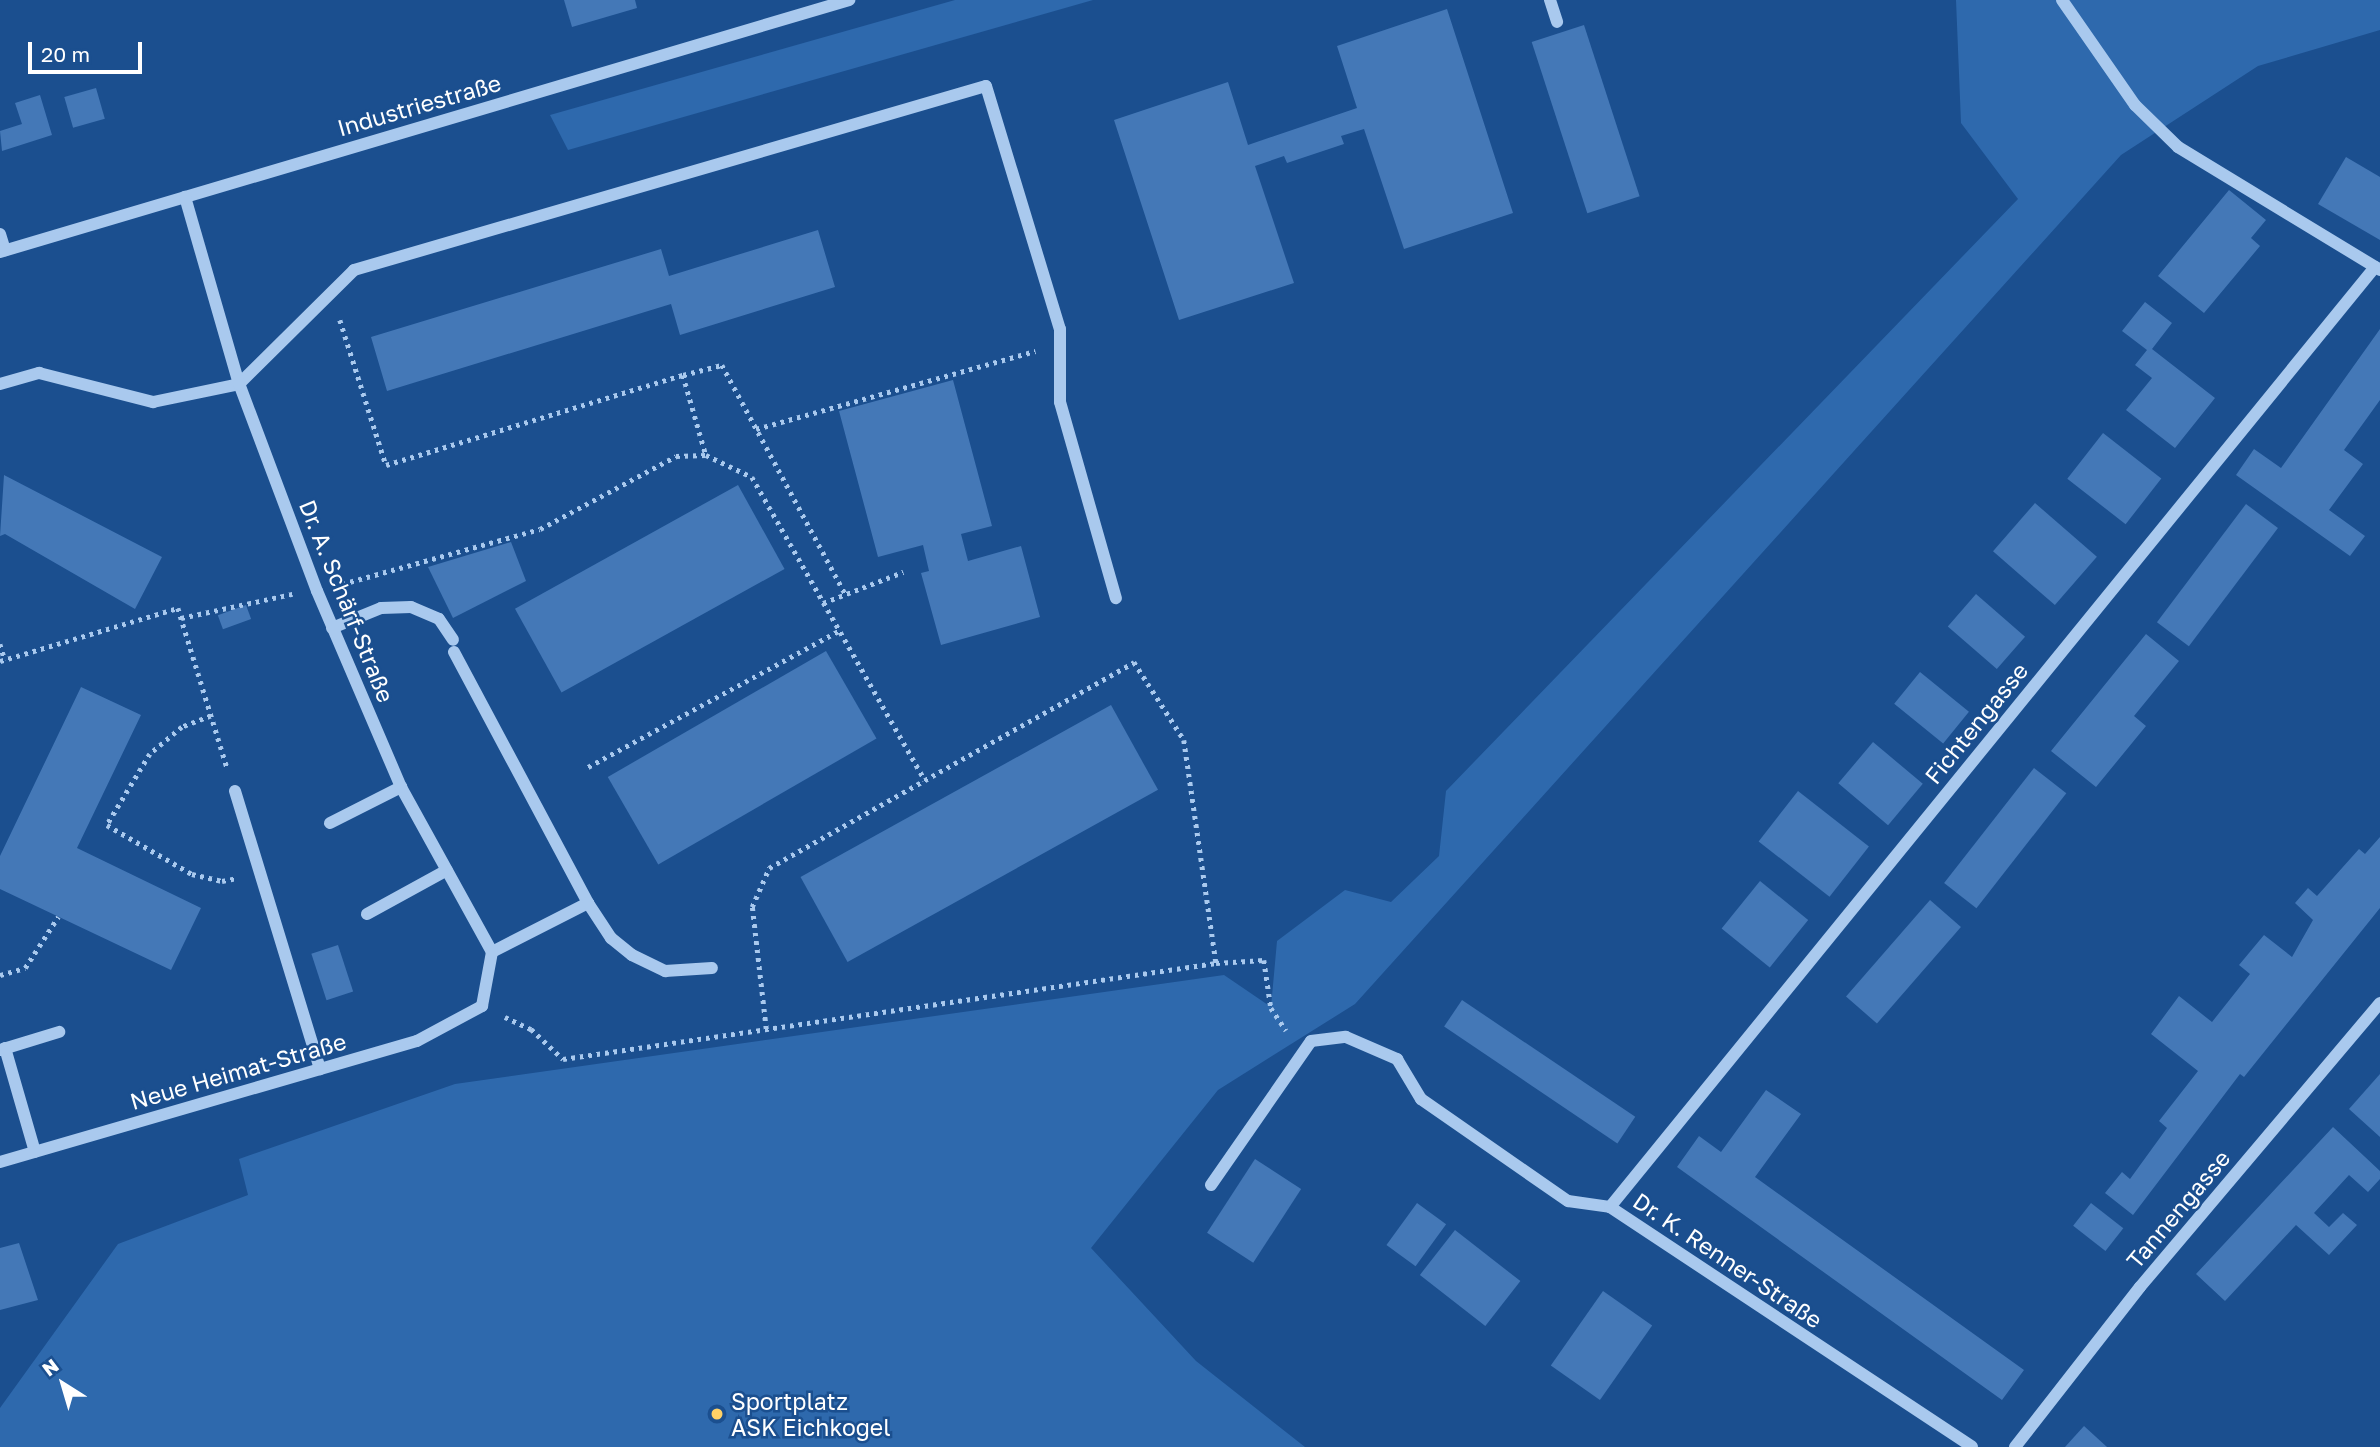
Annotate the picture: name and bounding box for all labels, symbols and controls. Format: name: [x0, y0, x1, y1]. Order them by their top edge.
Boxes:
scale bar: [32, 28, 145, 72]
text: 20 m: [41, 41, 90, 67]
street label: Industriestraße: [334, 68, 504, 142]
street label: Dr. A. Schärf-Straße: [294, 496, 400, 706]
street label: Fichtengasse: [1919, 657, 2033, 789]
street label: Neue Heimat-Straße: [127, 1027, 349, 1115]
street label: Tannengasse: [2121, 1144, 2235, 1274]
street label: Dr. K. Renner-Straße: [1628, 1186, 1828, 1334]
north arrow: [28, 1349, 98, 1419]
text: N: [37, 1353, 63, 1380]
place label: Sportplatz ASK Eichkogel: [731, 1387, 891, 1441]
marker: Sportplatz ASK Eichkogel: [709, 1406, 725, 1422]

